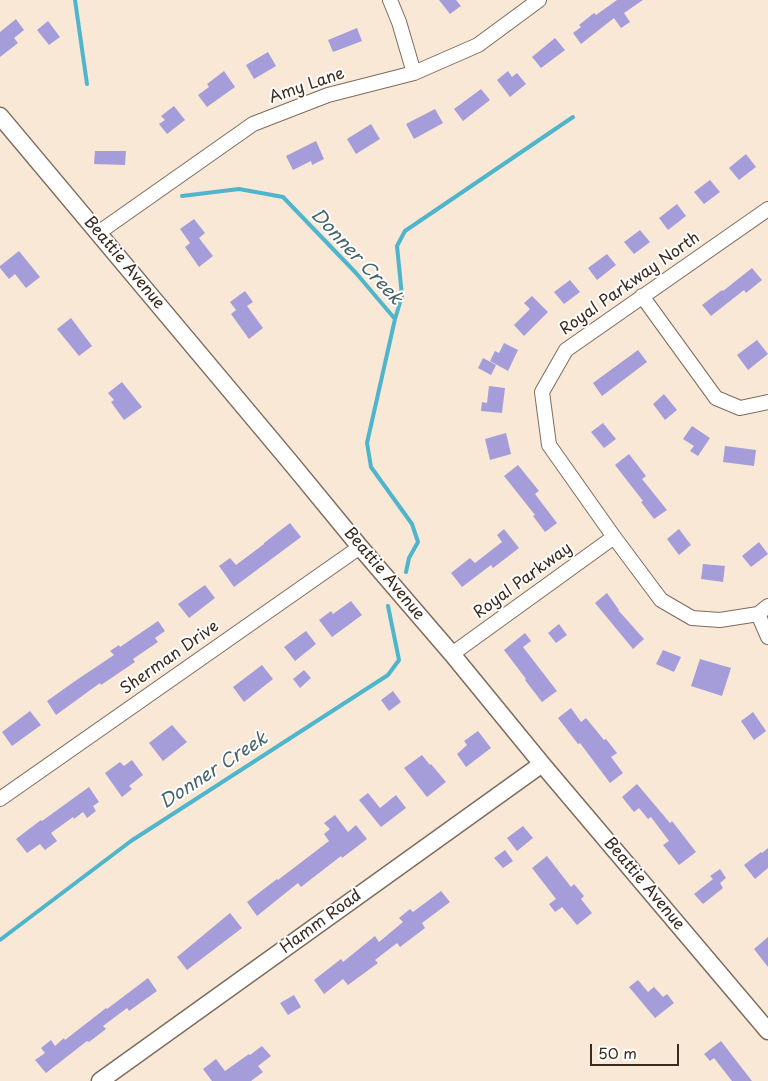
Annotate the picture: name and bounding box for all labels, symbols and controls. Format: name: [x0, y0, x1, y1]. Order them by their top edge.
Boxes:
street label: Amy Lane: [267, 64, 347, 108]
water label: Donner Creek: [306, 204, 406, 310]
street label: Beattie Avenue: [80, 213, 168, 313]
street label: Royal Parkway North: [556, 228, 704, 340]
street label: Beattie Avenue: [340, 524, 428, 624]
street label: Royal Parkway: [470, 539, 576, 623]
street label: Sherman Drive: [117, 617, 223, 699]
water label: Donner Creek: [156, 728, 272, 814]
street label: Beattie Avenue: [600, 834, 688, 934]
street label: Hamm Road: [277, 886, 365, 958]
scale bar: [593, 1034, 682, 1066]
text: 50 m: [598, 1041, 637, 1064]

